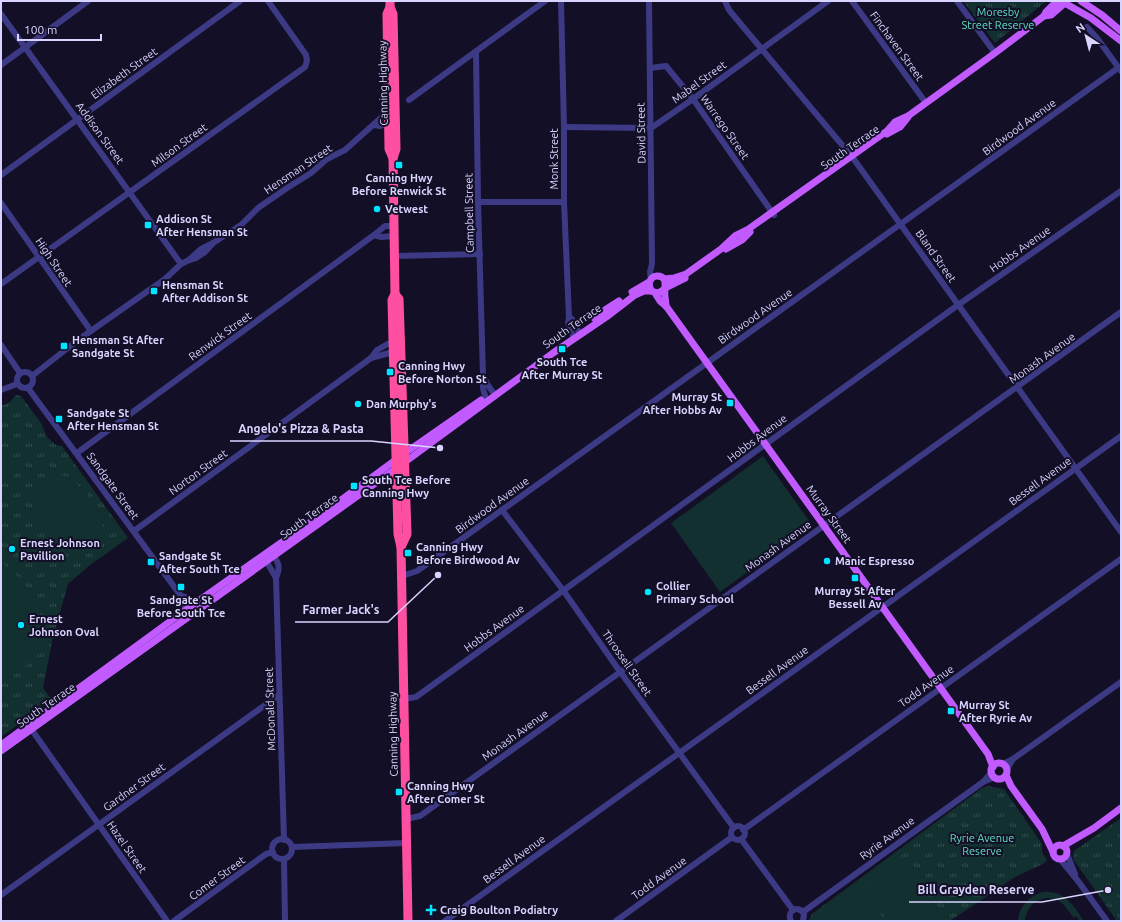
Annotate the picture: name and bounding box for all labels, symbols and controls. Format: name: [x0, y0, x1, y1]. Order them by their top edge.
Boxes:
park label: Moresby Street Reserve: [962, 6, 1034, 31]
street label: Finchaven Street: [868, 9, 927, 84]
scale bar: [18, 16, 101, 42]
north arrow: [1066, 16, 1106, 56]
text: N: [1073, 21, 1087, 35]
text: 100 m: [24, 23, 57, 36]
street label: Canning Highway: [376, 40, 390, 126]
street label: Elizabeth Street: [89, 45, 160, 101]
street label: Mabel Street: [670, 58, 729, 106]
street label: Warrego Street: [698, 92, 752, 162]
street label: Birdwood Avenue: [980, 96, 1058, 158]
street label: Addison Street: [74, 100, 127, 167]
street label: David Street: [634, 102, 648, 164]
street label: Milson Street: [149, 120, 210, 169]
street label: South Terrace: [819, 122, 881, 172]
street label: Monk Street: [548, 128, 560, 190]
street label: Hensman Street: [262, 141, 335, 196]
marker: Canning Hwy Before Renwick St: [394, 160, 404, 170]
place label: Canning Hwy Before Renwick St: [352, 172, 447, 197]
street label: Campbell Street: [462, 172, 476, 253]
place label: Vetwest: [385, 203, 428, 215]
marker: Vetwest: [372, 204, 382, 214]
place label: Addison St After Hensman St: [156, 213, 248, 238]
marker: Addison St After Hensman St: [143, 220, 153, 230]
street label: Hobbs Avenue: [987, 224, 1053, 274]
street label: Bland Street: [913, 227, 959, 285]
street label: High Street: [33, 235, 75, 289]
place label: Hensman St After Addison St: [162, 279, 248, 304]
marker: Hensman St After Addison St: [149, 286, 159, 296]
street label: Birdwood Avenue: [716, 286, 794, 346]
street label: South Terrace: [541, 301, 603, 351]
street label: Renwick Street: [186, 309, 254, 363]
street label: Monash Avenue: [1007, 330, 1077, 386]
place label: Hensman St After Sandgate St: [72, 334, 164, 359]
marker: Hensman St After Sandgate St: [59, 341, 69, 351]
marker: South Tce After Murray St: [557, 344, 567, 354]
place label: South Tce After Murray St: [522, 356, 603, 381]
place label: Canning Hwy Before Norton St: [398, 360, 487, 385]
marker: Canning Hwy Before Norton St: [385, 367, 395, 377]
place label: Murray St After Hobbs Av: [643, 391, 722, 416]
place label: Dan Murphy's: [366, 398, 436, 410]
marker: Murray St After Hobbs Av: [725, 398, 735, 408]
marker: Dan Murphy's: [353, 399, 363, 409]
place label: Sandgate St After Hensman St: [67, 407, 159, 432]
street label: Hobbs Avenue: [725, 412, 789, 464]
marker: Sandgate St After Hensman St: [54, 414, 64, 424]
callout: Angelo's Pizza & Pasta: [230, 417, 371, 441]
text: Angelo's Pizza & Pasta: [238, 422, 364, 435]
street label: Norton Street: [167, 447, 230, 497]
street label: Sandgate Street: [85, 450, 142, 522]
street label: Bessell Avenue: [1007, 454, 1073, 508]
place label: South Tce Before Canning Hwy: [362, 474, 451, 499]
street label: Birdwood Avenue: [453, 474, 531, 536]
marker: South Tce Before Canning Hwy: [349, 481, 359, 491]
street label: Murray Street: [804, 483, 854, 546]
street label: South Terrace: [278, 491, 340, 541]
street label: Monash Avenue: [743, 518, 813, 574]
place label: Ernest Johnson Pavillion: [20, 537, 100, 562]
place label: Canning Hwy Before Birdwood Av: [416, 541, 520, 566]
marker: Ernest Johnson Pavillion: [7, 544, 17, 554]
marker: Canning Hwy Before Birdwood Av: [403, 548, 413, 558]
place label: Sandgate St After South Tce: [159, 550, 240, 575]
place label: Manic Espresso: [835, 555, 915, 567]
marker: Manic Espresso: [822, 556, 832, 566]
marker: Sandgate St After South Tce: [146, 557, 156, 567]
marker: Murray St After Bessell Av: [850, 573, 860, 583]
place label: Collier Primary School: [656, 580, 735, 605]
marker: Sandgate St Before South Tce: [176, 582, 186, 592]
place label: Murray St After Bessell Av: [815, 585, 896, 610]
marker: Collier Primary School: [643, 587, 653, 597]
place label: Sandgate St Before South Tce: [137, 594, 225, 619]
callout: Farmer Jack's: [295, 598, 388, 622]
street label: Hobbs Avenue: [462, 602, 526, 654]
text: Farmer Jack's: [303, 603, 380, 616]
place label: Ernest Johnson Oval: [29, 613, 99, 638]
marker: Ernest Johnson Oval: [16, 620, 26, 630]
street label: Throssell Street: [600, 628, 655, 699]
street label: Bessell Avenue: [744, 643, 810, 697]
street label: Todd Avenue: [896, 663, 956, 709]
street label: McDonald Street: [263, 666, 277, 751]
street label: South Terrace: [15, 680, 77, 730]
street label: Canning Highway: [386, 691, 400, 777]
place label: Murray St After Ryrie Av: [959, 699, 1032, 724]
marker: Murray St After Ryrie Av: [946, 706, 956, 716]
street label: Monash Avenue: [480, 707, 550, 763]
street label: Gardner Street: [101, 760, 168, 813]
place label: Canning Hwy After Comer St: [407, 780, 485, 805]
marker: Canning Hwy After Comer St: [394, 787, 404, 797]
street label: Ryrie Avenue: [857, 814, 917, 862]
street label: Hazel Street: [105, 819, 150, 876]
street label: Bessell Avenue: [481, 832, 547, 886]
park label: Ryrie Avenue Reserve: [950, 832, 1014, 857]
street label: Comer Street: [187, 853, 248, 902]
street label: Todd Avenue: [629, 854, 689, 902]
callout: Bill Grayden Reserve: [909, 878, 1042, 902]
text: Bill Grayden Reserve: [918, 883, 1034, 896]
marker: Craig Boulton Podiatry: [425, 904, 437, 916]
place label: Craig Boulton Podiatry: [440, 904, 558, 916]

